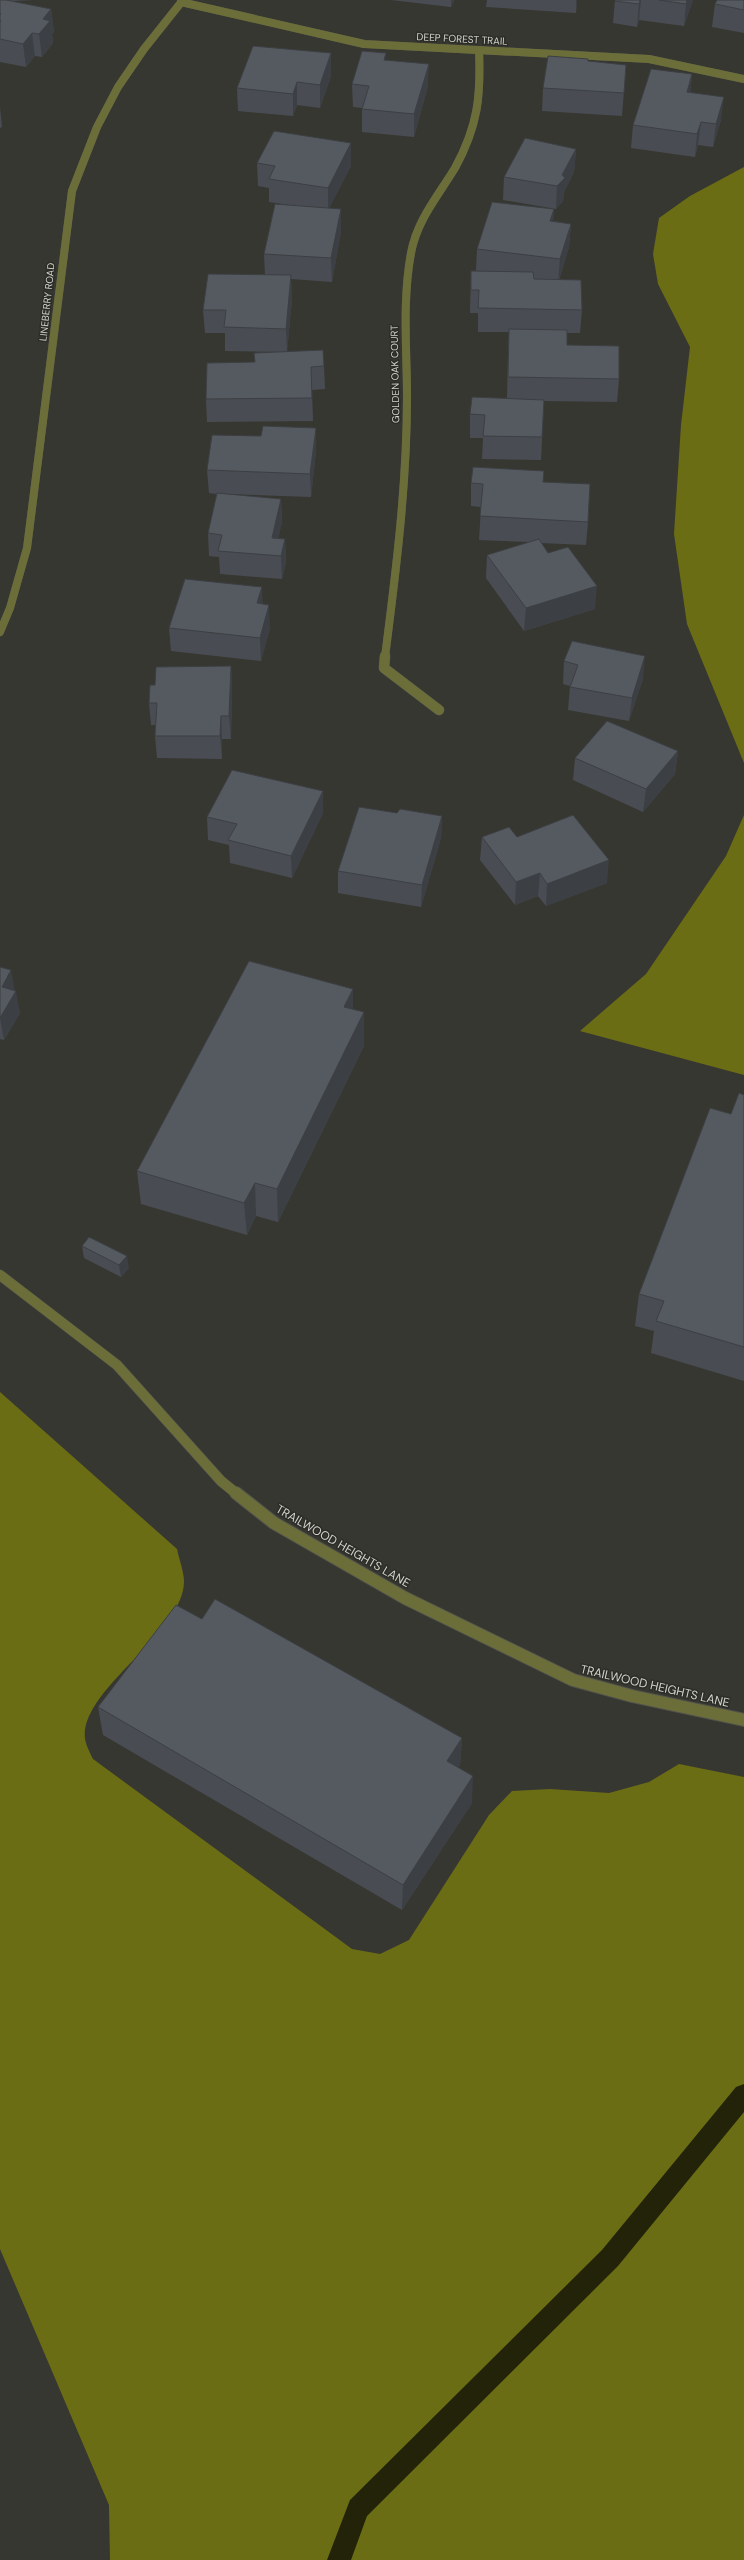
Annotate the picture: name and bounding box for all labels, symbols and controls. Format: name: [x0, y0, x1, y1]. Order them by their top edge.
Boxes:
street label: DEEP FOREST TRAIL: [416, 30, 508, 48]
street label: LINEBERRY ROAD: [36, 262, 58, 342]
street label: GOLDEN OAK COURT: [388, 324, 402, 423]
street label: TRAILWOOD HEIGHTS LANE: [273, 1501, 413, 1591]
street label: TRAILWOOD HEIGHTS LANE: [579, 1661, 731, 1711]

